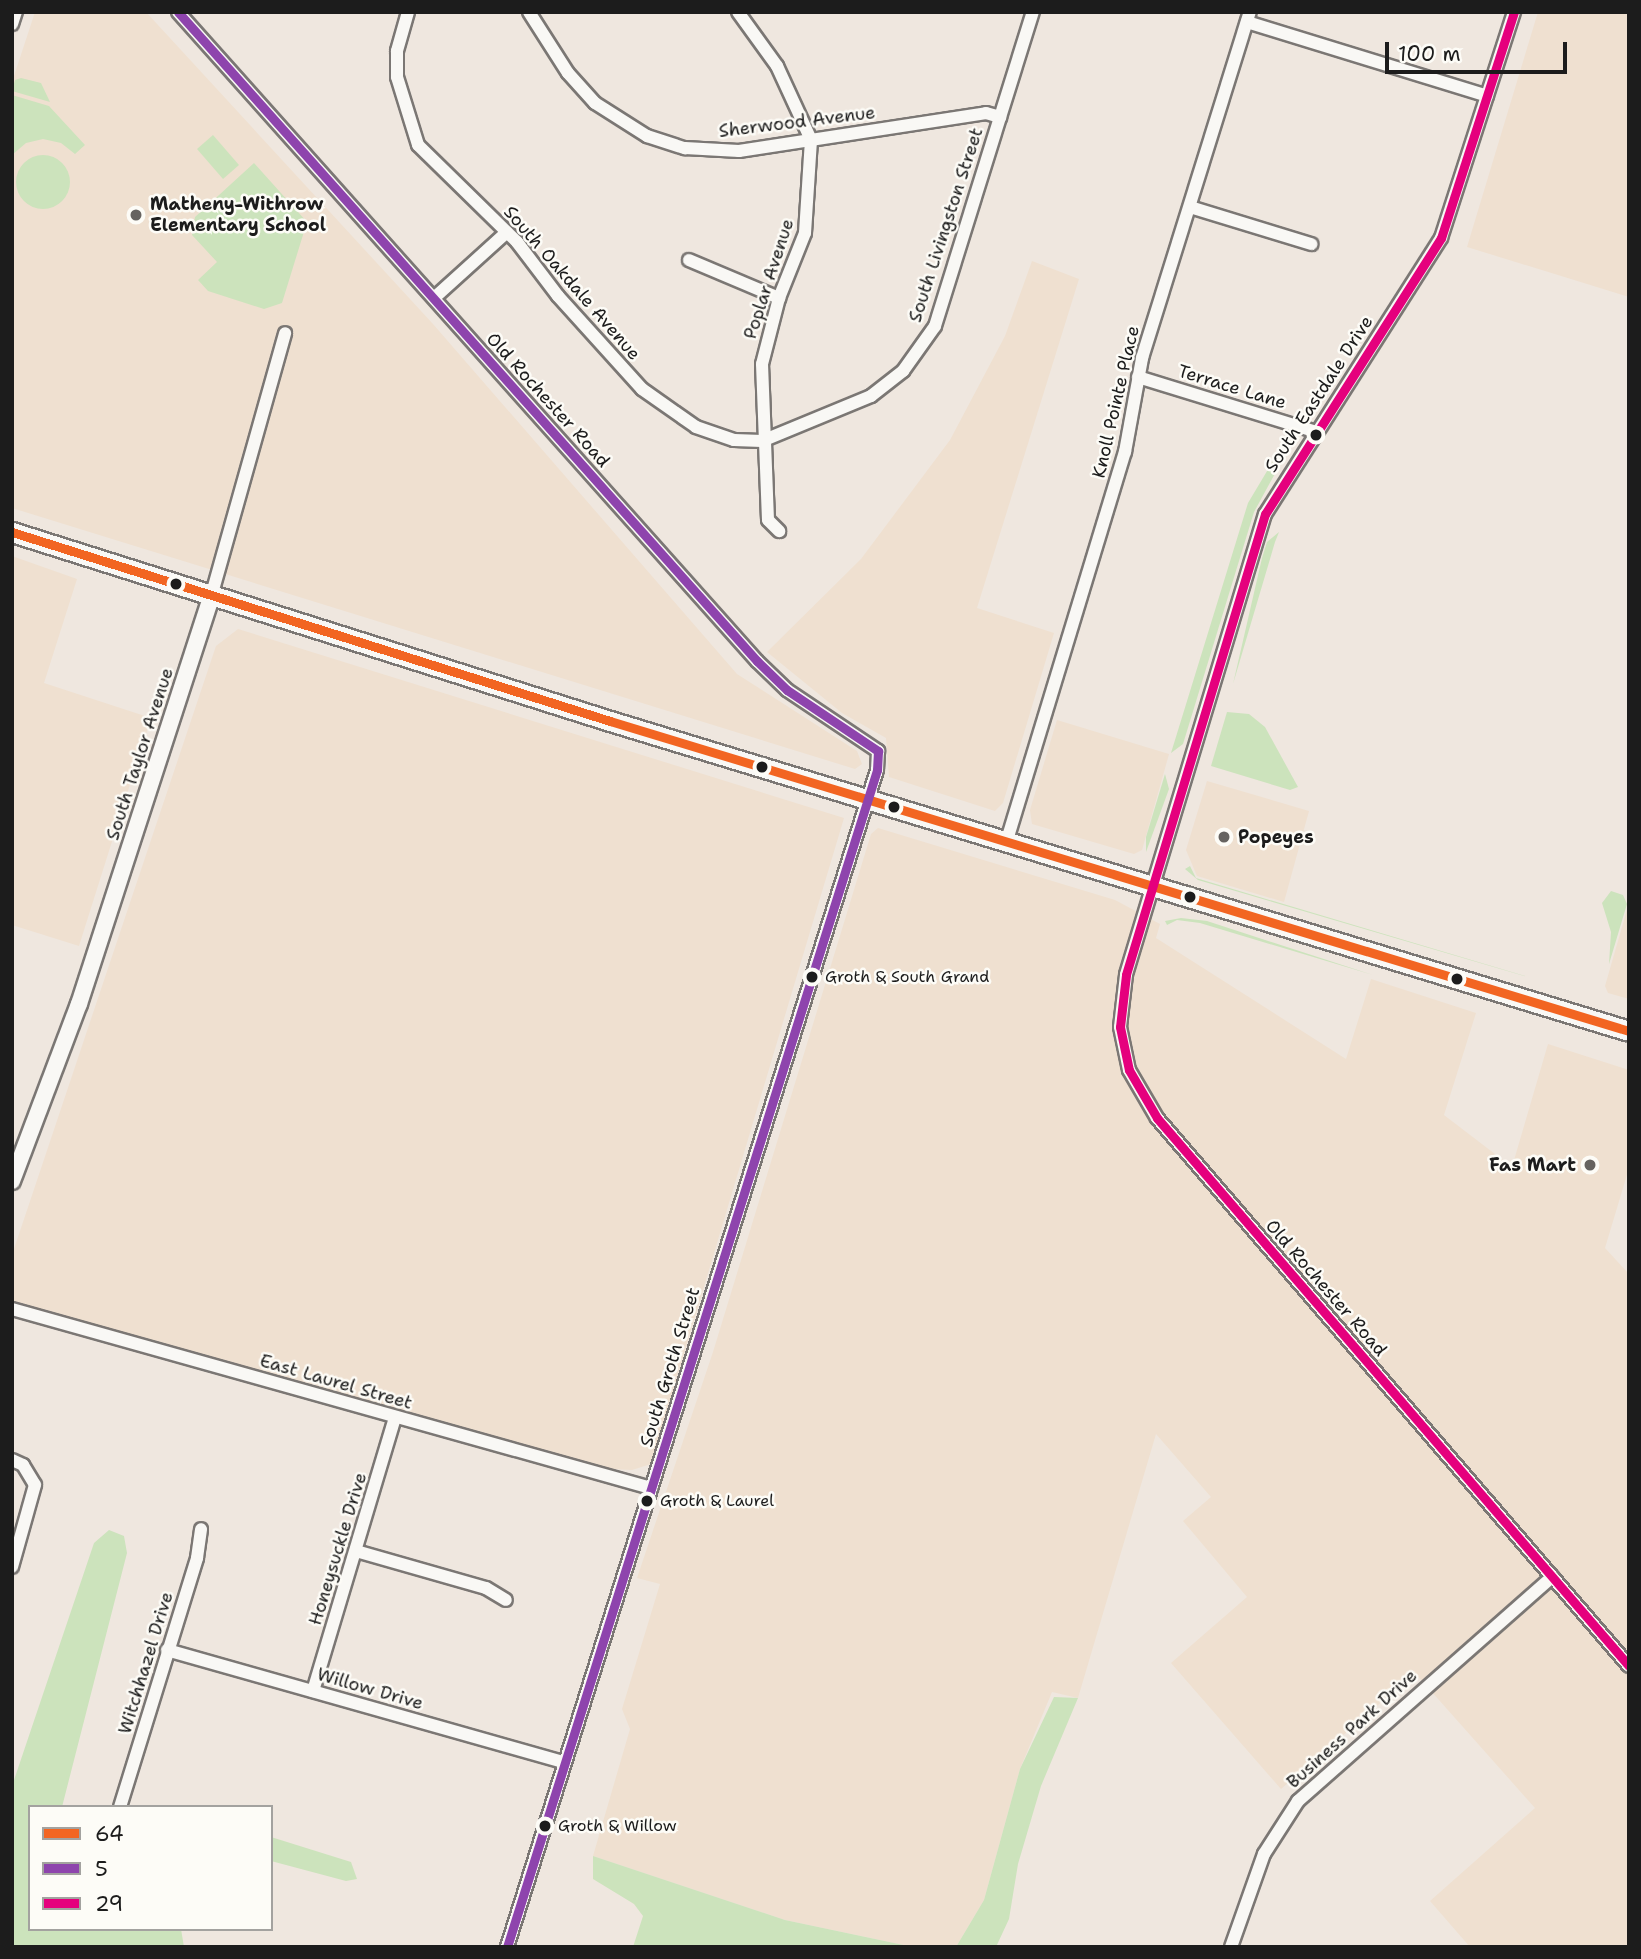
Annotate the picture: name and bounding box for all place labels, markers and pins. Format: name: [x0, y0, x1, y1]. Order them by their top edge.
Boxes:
place label: Matheny-Withrow Elementary School: [150, 194, 326, 236]
marker: Matheny-Withrow Elementary School: [128, 207, 144, 223]
unlabelled marker: [1309, 428, 1323, 442]
unlabelled marker: [169, 577, 183, 591]
unlabelled marker: [755, 760, 769, 774]
unlabelled marker: [887, 800, 901, 814]
place label: Popeyes: [1238, 826, 1314, 848]
marker: Popeyes: [1216, 829, 1232, 845]
unlabelled marker: [1183, 890, 1197, 904]
place label: Groth & South Grand: [825, 967, 989, 987]
marker: Groth & South Grand: [805, 970, 819, 984]
unlabelled marker: [1450, 972, 1464, 986]
place label: Fas Mart: [1489, 1154, 1576, 1176]
marker: Fas Mart: [1582, 1157, 1598, 1173]
place label: Groth & Laurel: [660, 1491, 774, 1511]
marker: Groth & Laurel: [640, 1494, 654, 1508]
place label: Groth & Willow: [558, 1816, 677, 1836]
marker: Groth & Willow: [538, 1819, 552, 1833]

